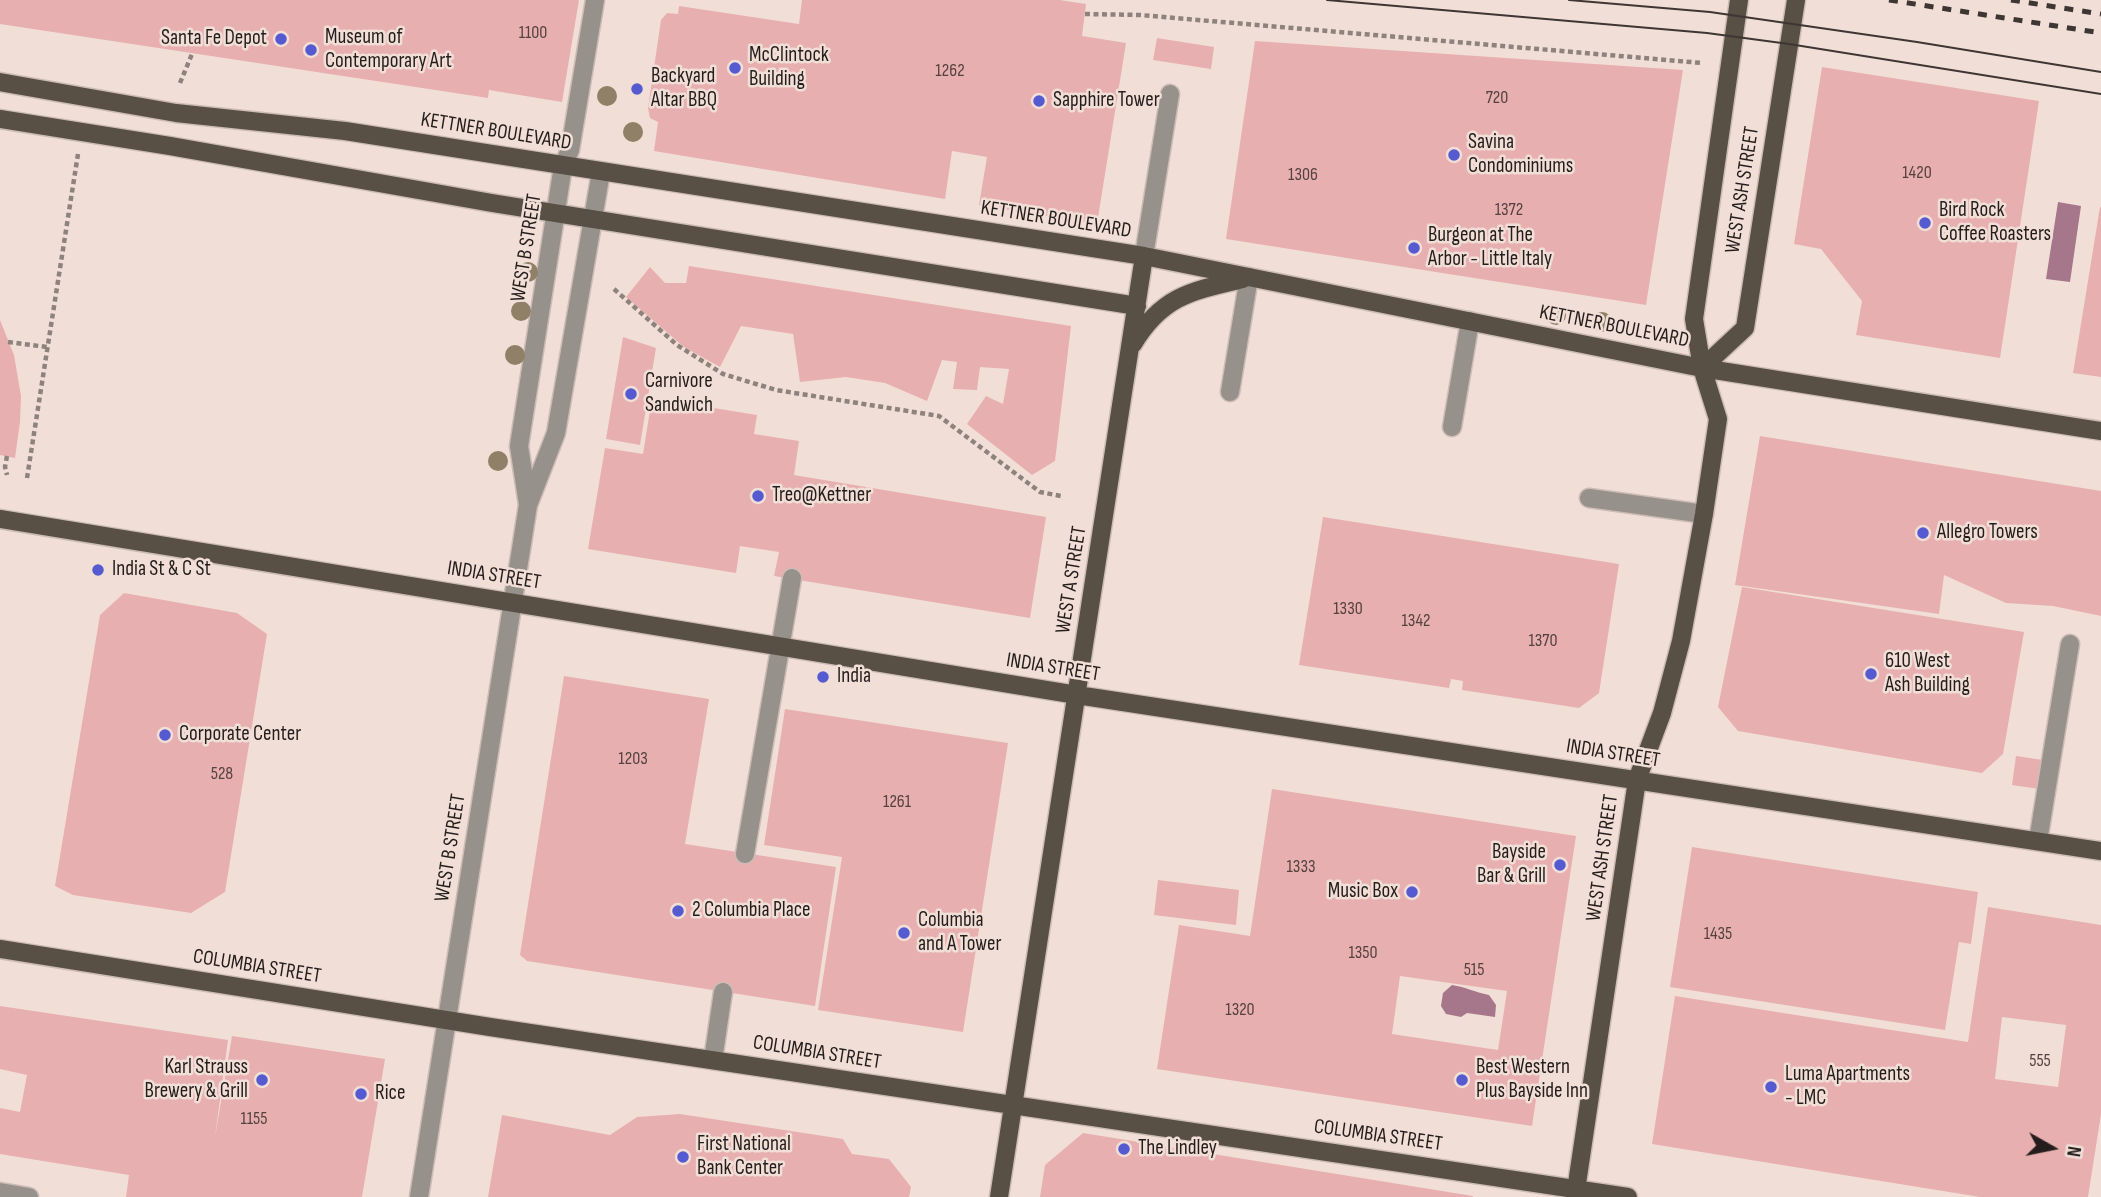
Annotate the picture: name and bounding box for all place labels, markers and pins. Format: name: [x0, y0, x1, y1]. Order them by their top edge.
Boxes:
place label: Museum of Contemporary Art: [325, 25, 452, 75]
place label: Santa Fe Depot: [161, 26, 267, 52]
marker: Santa Fe Depot: [273, 31, 289, 47]
marker: Museum of Contemporary Art: [303, 42, 319, 58]
place label: McClintock Building: [749, 43, 829, 93]
marker: McClintock Building: [727, 60, 743, 76]
place label: Backyard Altar BBQ: [651, 64, 717, 114]
marker: Backyard Altar BBQ: [629, 81, 645, 97]
place label: Sapphire Tower: [1053, 88, 1160, 114]
marker: Sapphire Tower: [1031, 93, 1047, 109]
place label: Savina Condominiums: [1468, 130, 1573, 180]
marker: Savina Condominiums: [1446, 147, 1462, 163]
place label: Bird Rock Coffee Roasters: [1939, 198, 2051, 248]
marker: Bird Rock Coffee Roasters: [1917, 215, 1933, 231]
place label: Burgeon at The Arbor - Little Italy: [1428, 223, 1552, 273]
marker: Burgeon at The Arbor - Little Italy: [1406, 240, 1422, 256]
place label: Carnivore Sandwich: [645, 369, 713, 419]
marker: Carnivore Sandwich: [623, 386, 639, 402]
place label: Treo@Kettner: [772, 483, 871, 509]
marker: Treo@Kettner: [750, 488, 766, 504]
place label: Allegro Towers: [1937, 520, 2038, 546]
marker: Allegro Towers: [1915, 525, 1931, 541]
place label: India St & C St: [112, 557, 211, 583]
marker: India St & C St: [90, 562, 106, 578]
place label: 610 West Ash Building: [1885, 649, 1970, 699]
place label: India: [837, 664, 871, 690]
marker: 610 West Ash Building: [1863, 666, 1879, 682]
marker: India: [815, 669, 831, 685]
place label: Corporate Center: [179, 722, 301, 748]
marker: Corporate Center: [157, 727, 173, 743]
place label: Bayside Bar & Grill: [1477, 840, 1546, 890]
marker: Bayside Bar & Grill: [1552, 857, 1568, 873]
place label: Music Box: [1328, 879, 1398, 905]
marker: Music Box: [1404, 884, 1420, 900]
place label: 2 Columbia Place: [692, 898, 811, 924]
marker: 2 Columbia Place: [670, 903, 686, 919]
place label: Columbia and A Tower: [918, 908, 1001, 958]
marker: Columbia and A Tower: [896, 925, 912, 941]
place label: Karl Strauss Brewery & Grill: [145, 1055, 248, 1105]
place label: Best Western Plus Bayside Inn: [1476, 1055, 1588, 1105]
place label: Luma Apartments - LMC: [1785, 1062, 1910, 1112]
marker: Karl Strauss Brewery & Grill: [254, 1072, 270, 1088]
marker: Best Western Plus Bayside Inn: [1454, 1072, 1470, 1088]
marker: Luma Apartments - LMC: [1763, 1079, 1779, 1095]
place label: Rice: [375, 1081, 405, 1107]
marker: Rice: [353, 1086, 369, 1102]
place label: First National Bank Center: [697, 1132, 791, 1182]
place label: The Lindley: [1138, 1136, 1217, 1162]
marker: The Lindley: [1116, 1141, 1132, 1157]
marker: First National Bank Center: [675, 1149, 691, 1165]

